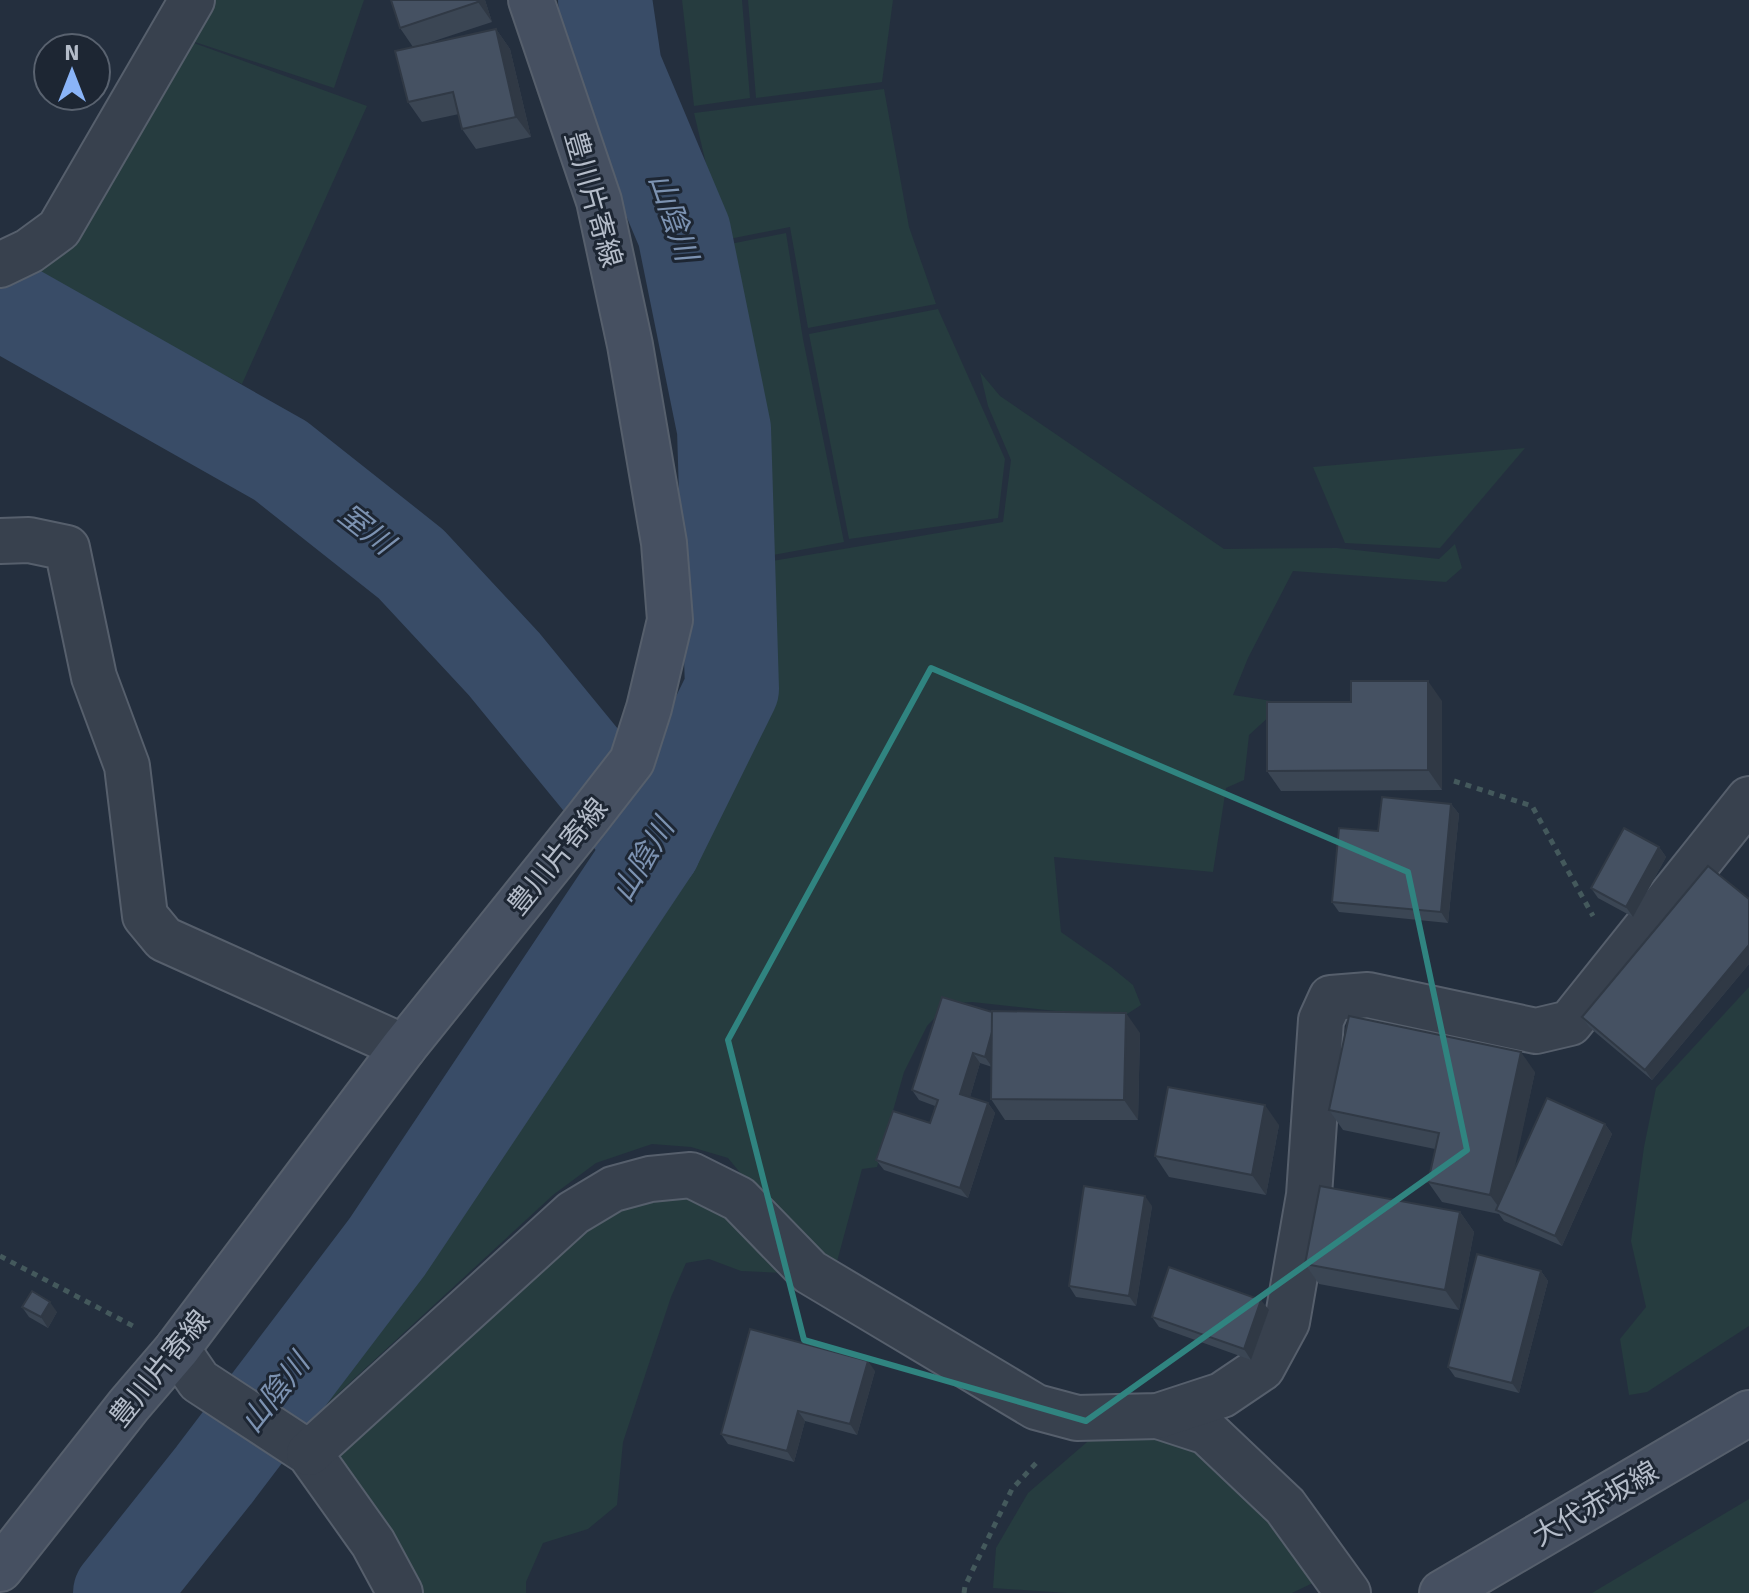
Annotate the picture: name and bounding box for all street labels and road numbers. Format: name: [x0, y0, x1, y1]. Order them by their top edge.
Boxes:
street label: 豊川片寄線: [557, 127, 629, 271]
street label: 豊川片寄線: [501, 792, 615, 922]
street label: 豊川片寄線: [103, 1304, 217, 1434]
street label: 大代赤坂線: [1526, 1454, 1665, 1554]

